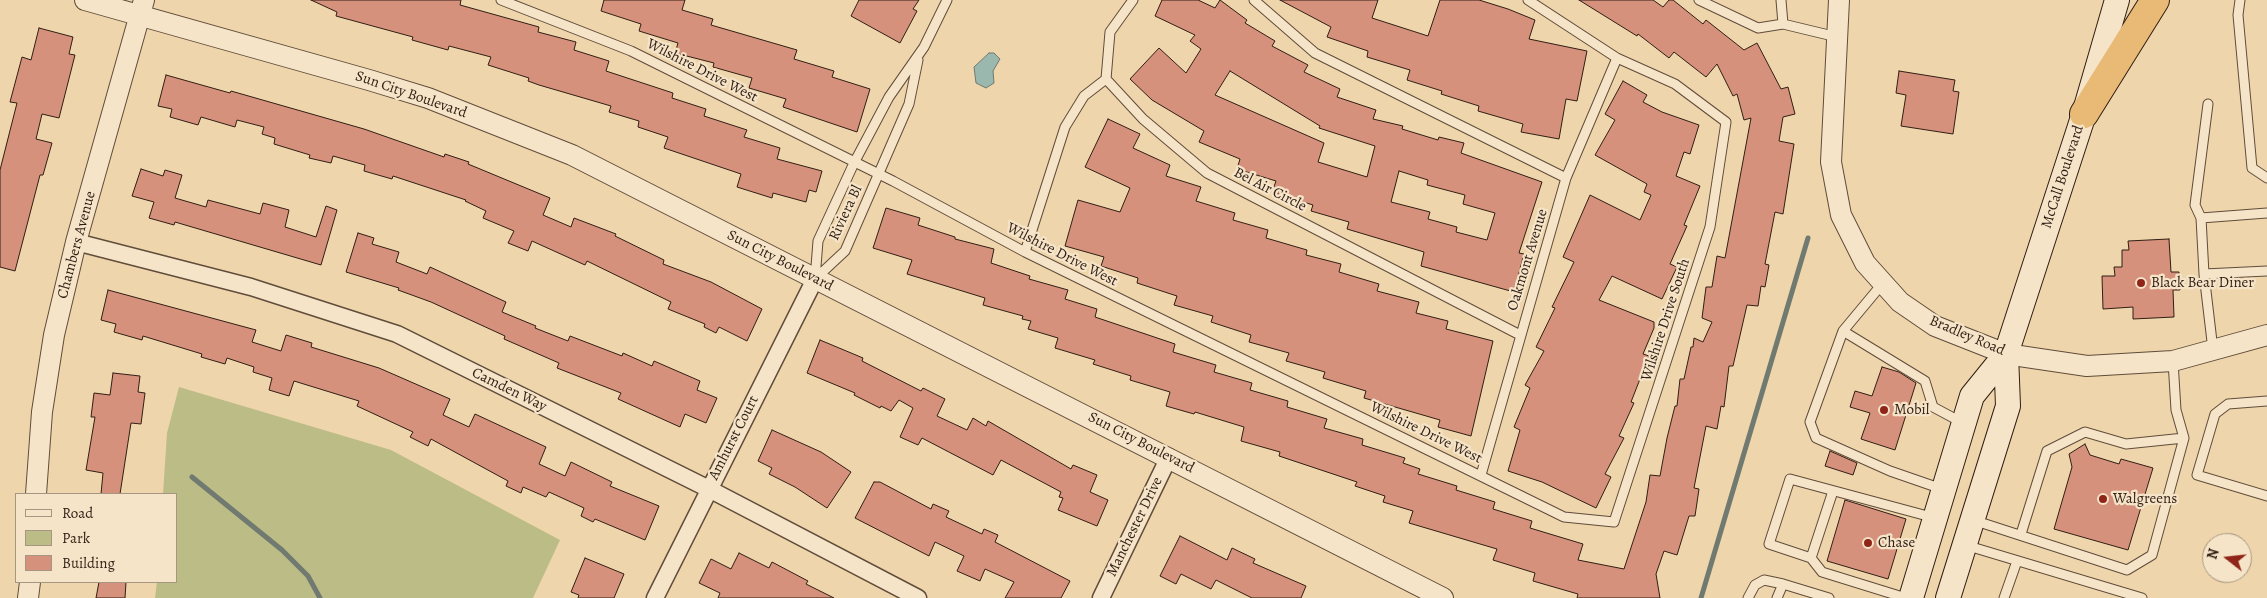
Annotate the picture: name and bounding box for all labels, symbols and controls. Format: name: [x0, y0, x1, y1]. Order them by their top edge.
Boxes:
street label: Wilshire Drive West: [644, 35, 760, 107]
street label: Sun City Boulevard: [353, 67, 469, 123]
street label: McCall Boulevard: [2038, 123, 2088, 231]
street label: Bel Air Circle: [1231, 164, 1309, 216]
street label: Riviera Bl: [825, 182, 867, 244]
street label: Chambers Avenue: [54, 189, 100, 301]
street label: Oakmont Avenue: [1504, 207, 1552, 313]
street label: Wilshire Drive West: [1004, 219, 1120, 291]
street label: Sun City Boulevard: [724, 226, 836, 296]
street label: Wilshire Drive South: [1638, 257, 1694, 383]
place label: Black Bear Diner: [2151, 274, 2254, 292]
marker: Black Bear Diner: [2135, 277, 2147, 289]
street label: Bradley Road: [1926, 312, 2008, 360]
street label: Camden Way: [469, 364, 549, 416]
street label: Amhurst Court: [705, 393, 763, 483]
street label: Wilshire Drive West: [1367, 398, 1485, 468]
place label: Mobil: [1894, 401, 1929, 419]
marker: Mobil: [1878, 404, 1890, 416]
street label: Sun City Boulevard: [1085, 408, 1197, 478]
street label: Manchester Drive: [1103, 474, 1167, 580]
place label: Walgreens: [2113, 490, 2177, 508]
legend: [15, 493, 178, 583]
marker: Walgreens: [2097, 493, 2109, 505]
text: Road: [62, 503, 93, 523]
text: Park: [62, 528, 90, 548]
north arrow: [2202, 533, 2252, 583]
place label: Chase: [1878, 534, 1915, 552]
marker: Chase: [1862, 537, 1874, 549]
text: N: [2203, 546, 2224, 562]
text: Building: [62, 553, 115, 573]

